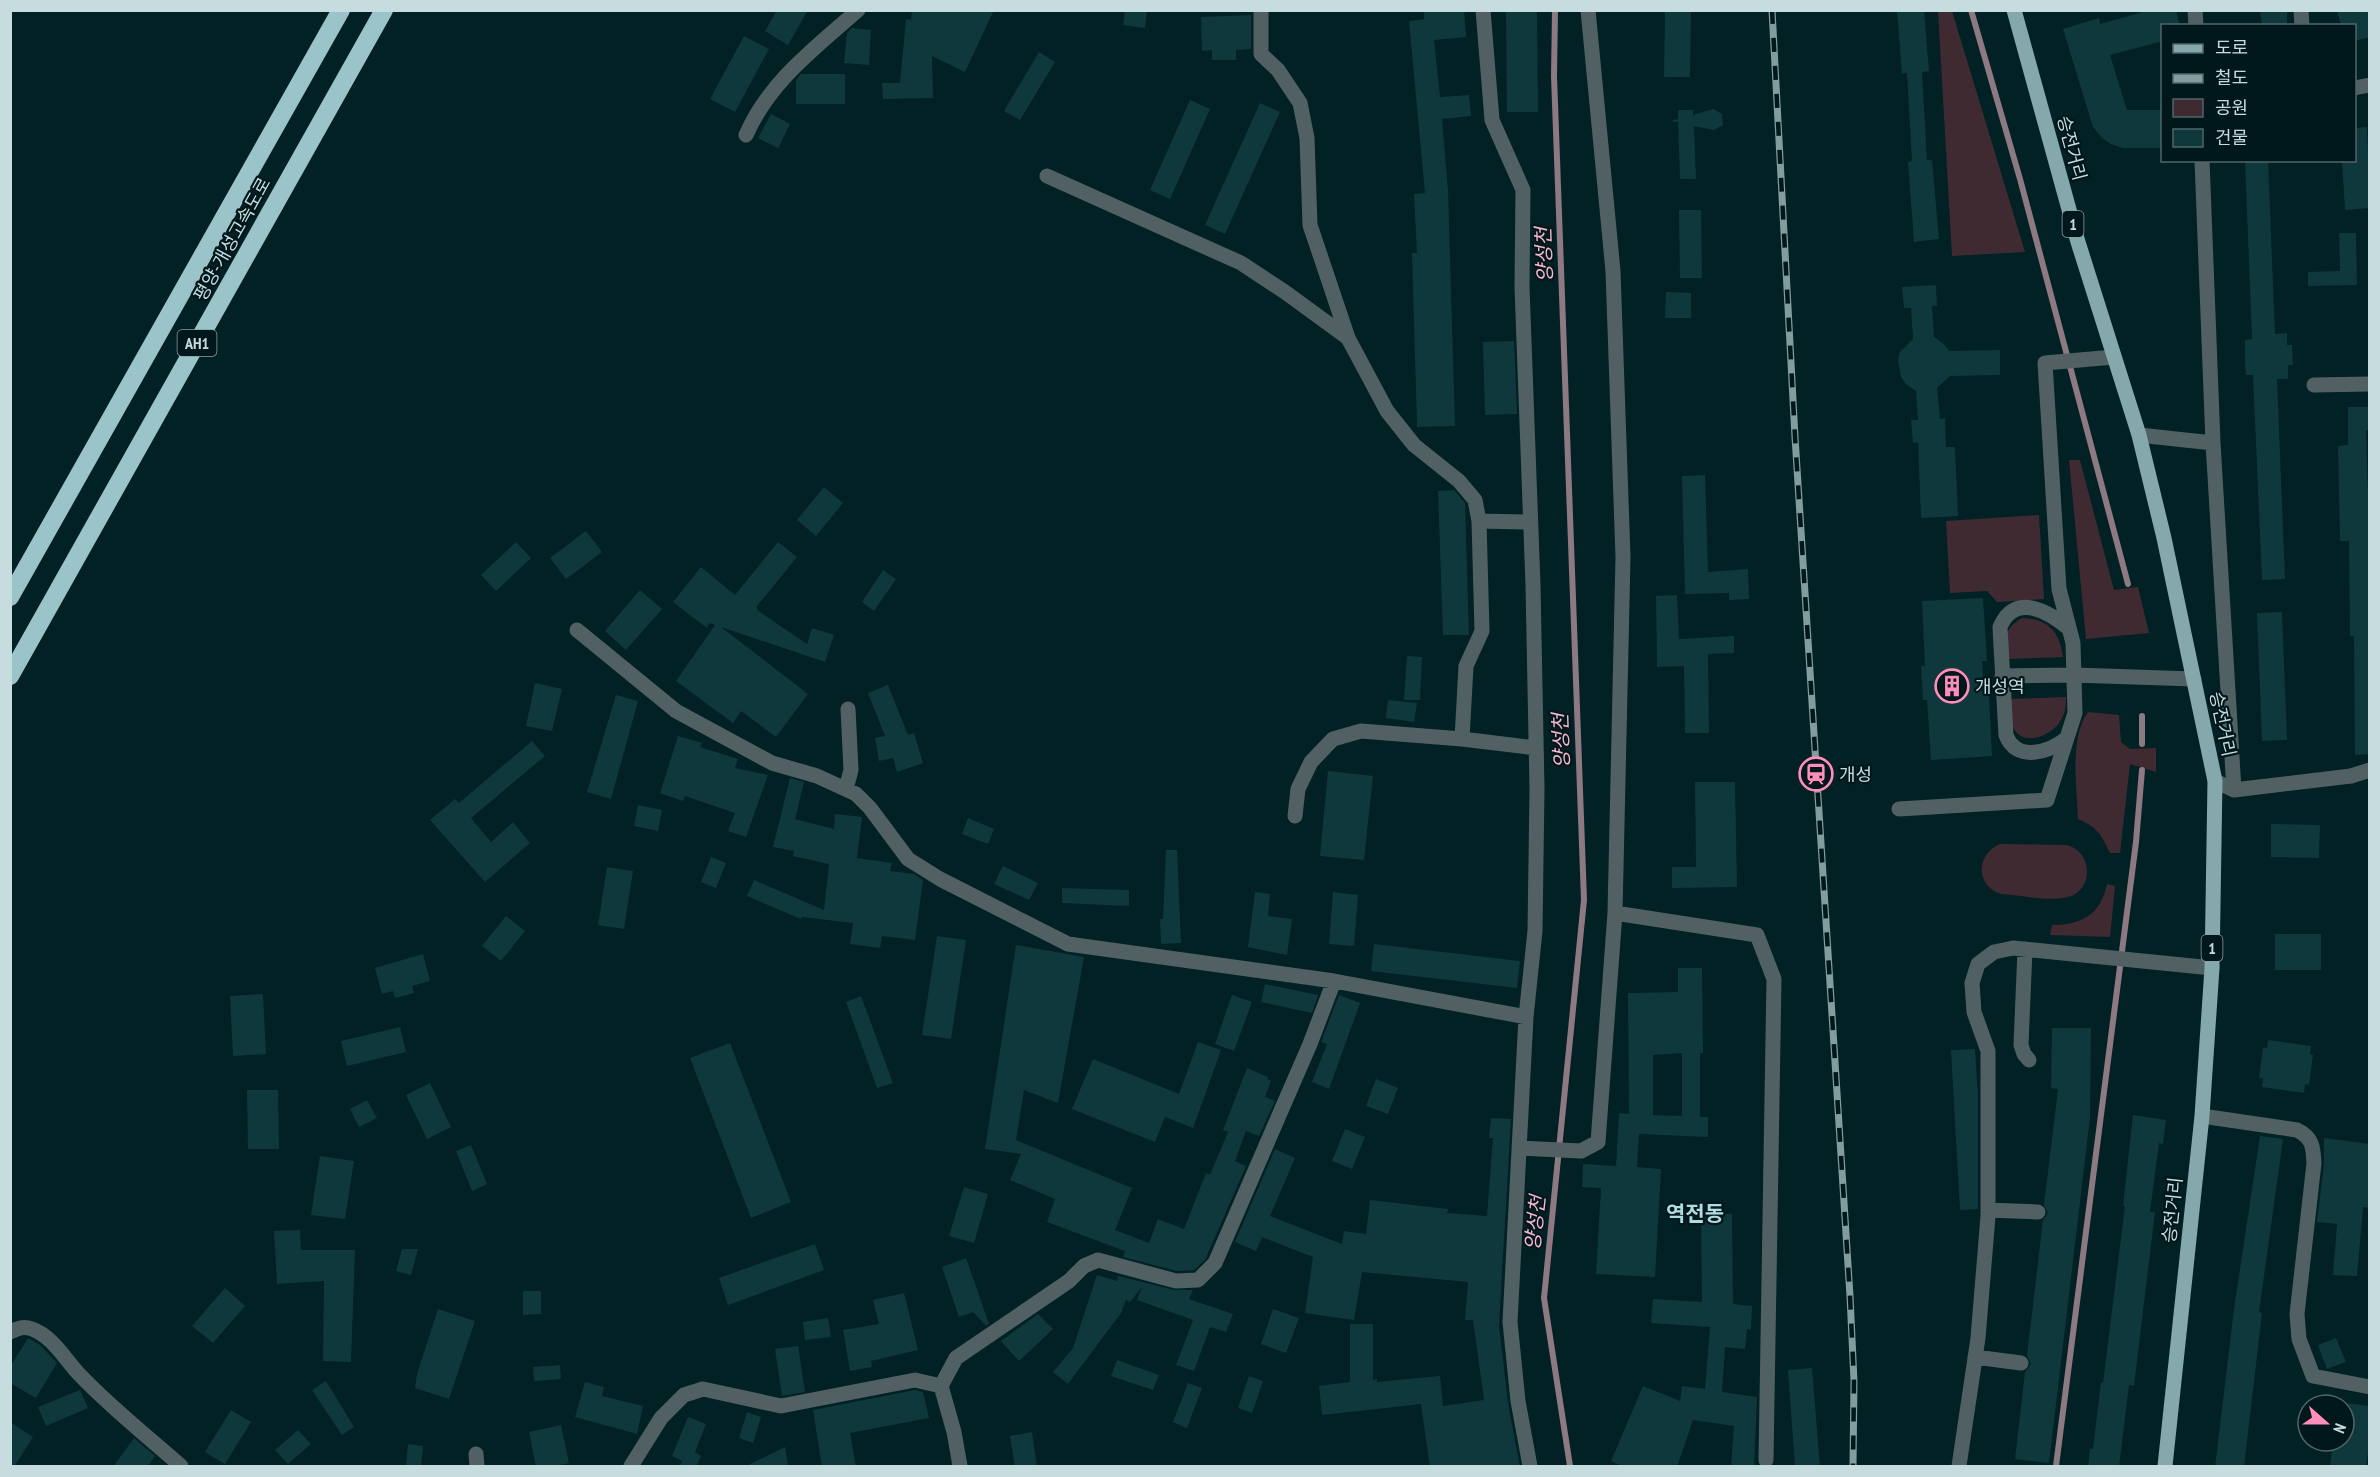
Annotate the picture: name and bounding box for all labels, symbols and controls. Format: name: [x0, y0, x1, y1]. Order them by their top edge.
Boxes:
legend: [2161, 24, 2356, 162]
text: 도로: [2215, 36, 2248, 59]
text: 철도: [2215, 66, 2248, 89]
text: 공원: [2215, 96, 2248, 119]
street label: 승전거리: [2052, 113, 2092, 183]
text: 건물: [2215, 126, 2248, 149]
street label: 평양-개성고속도로: [189, 173, 275, 305]
road number: 1: [2062, 211, 2084, 237]
water label: 양성천: [1530, 224, 1558, 283]
road number: AH1: [178, 330, 216, 356]
building icon: 개성역: [1934, 668, 1970, 704]
place label: 개성역: [1975, 675, 2025, 698]
street label: 승전거리: [2205, 689, 2241, 759]
water label: 양성천: [1547, 710, 1575, 769]
station icon: 개성: [1798, 756, 1834, 792]
place label: 개성: [1839, 763, 1872, 786]
road number: 1: [2202, 935, 2222, 961]
street label: 승전거리: [2157, 1176, 2187, 1244]
water label: 양성천: [1519, 1192, 1551, 1252]
district label: 역전동: [1666, 1200, 1724, 1227]
north arrow: [2296, 1393, 2356, 1453]
text: N: [2329, 1421, 2351, 1436]

